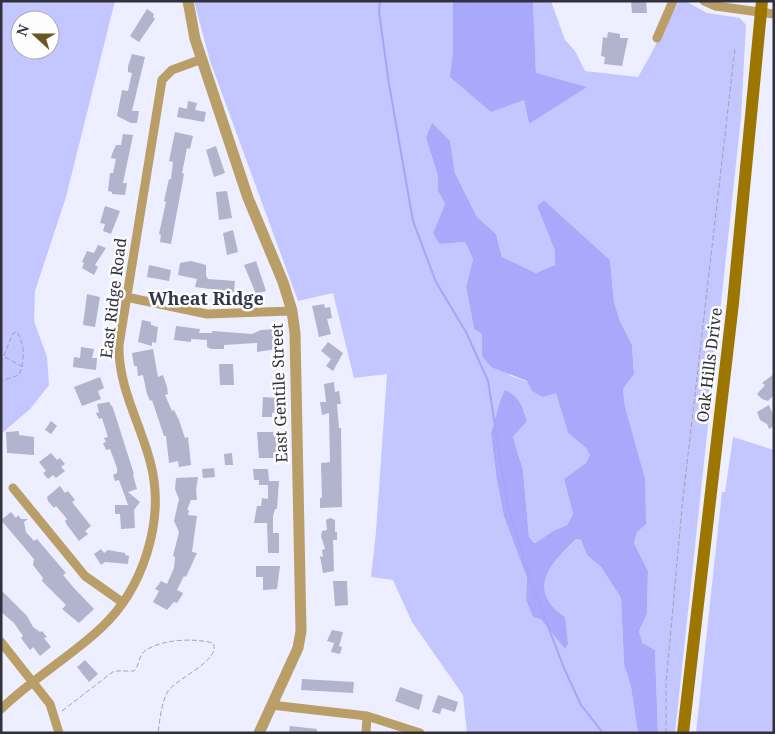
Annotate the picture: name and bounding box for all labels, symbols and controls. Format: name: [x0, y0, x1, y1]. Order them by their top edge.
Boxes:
north arrow: [10, 10, 60, 60]
text: N: [12, 22, 33, 39]
street label: East Ridge Road: [95, 236, 131, 360]
district label: Wheat Ridge: [148, 286, 264, 310]
street label: Oak Hills Drive: [691, 306, 727, 424]
street label: East Gentile Street: [266, 323, 292, 463]

